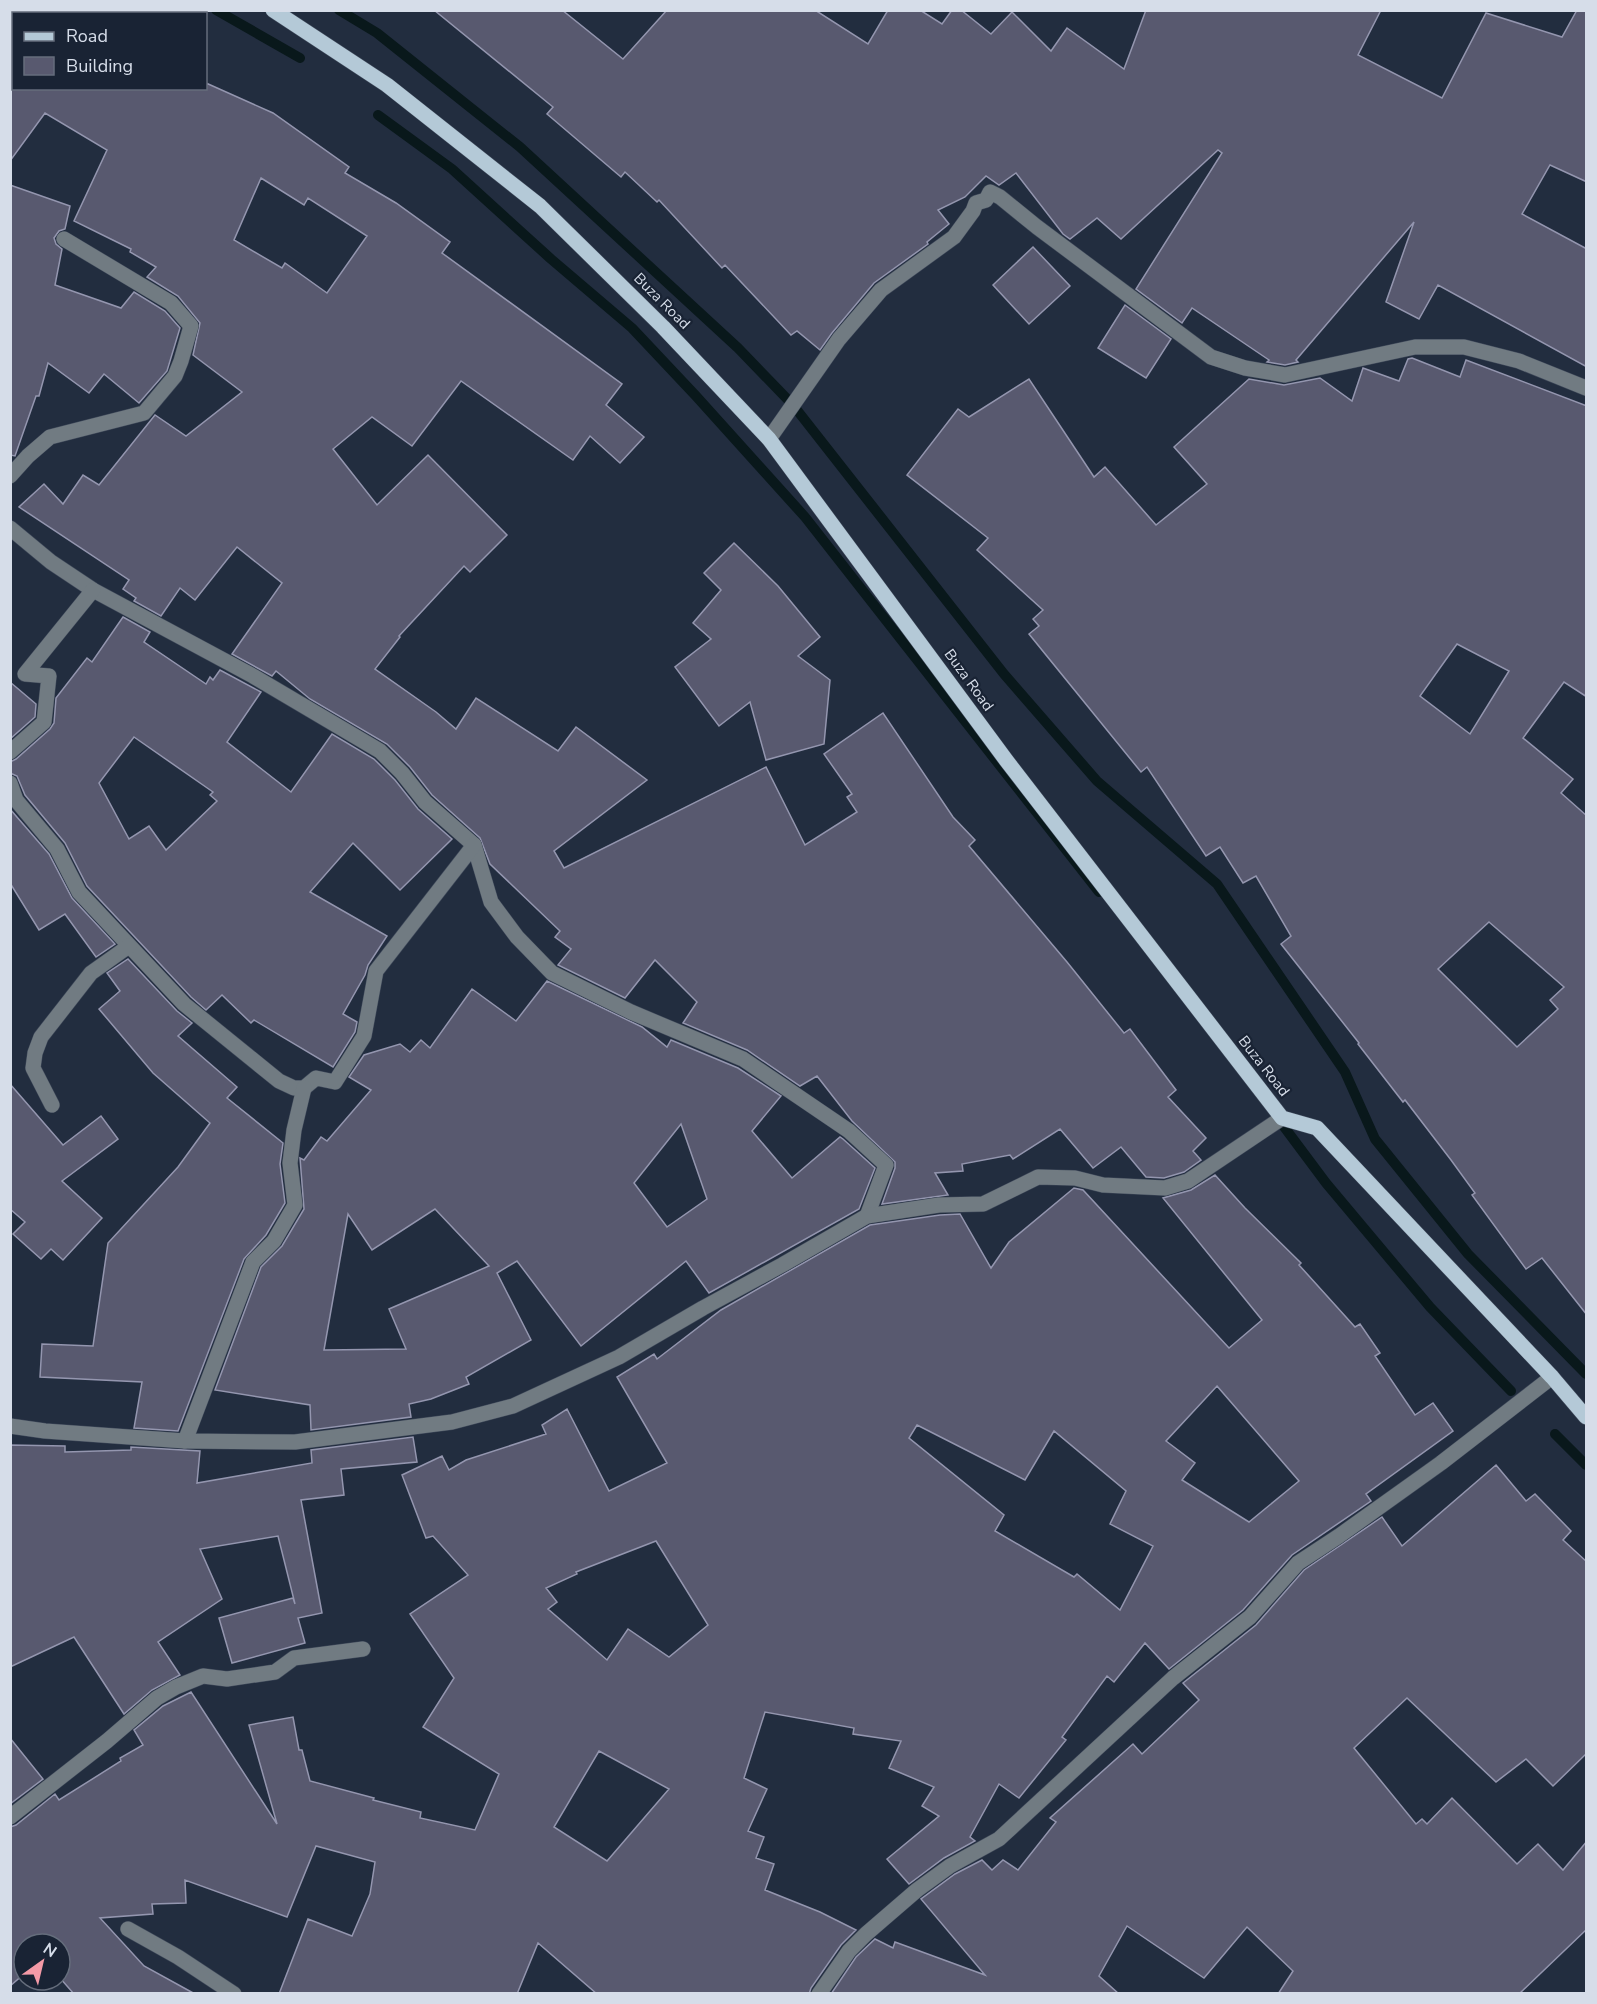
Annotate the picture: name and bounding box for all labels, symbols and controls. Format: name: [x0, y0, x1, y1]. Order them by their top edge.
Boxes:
legend: [12, 12, 207, 90]
text: Road: [66, 24, 108, 48]
text: Building: [66, 54, 133, 78]
street label: Buza Road: [629, 268, 695, 334]
street label: Buza Road: [940, 645, 998, 715]
street label: Buza Road: [1234, 1031, 1294, 1101]
north arrow: [12, 1932, 72, 1992]
text: N: [39, 1938, 61, 1963]

